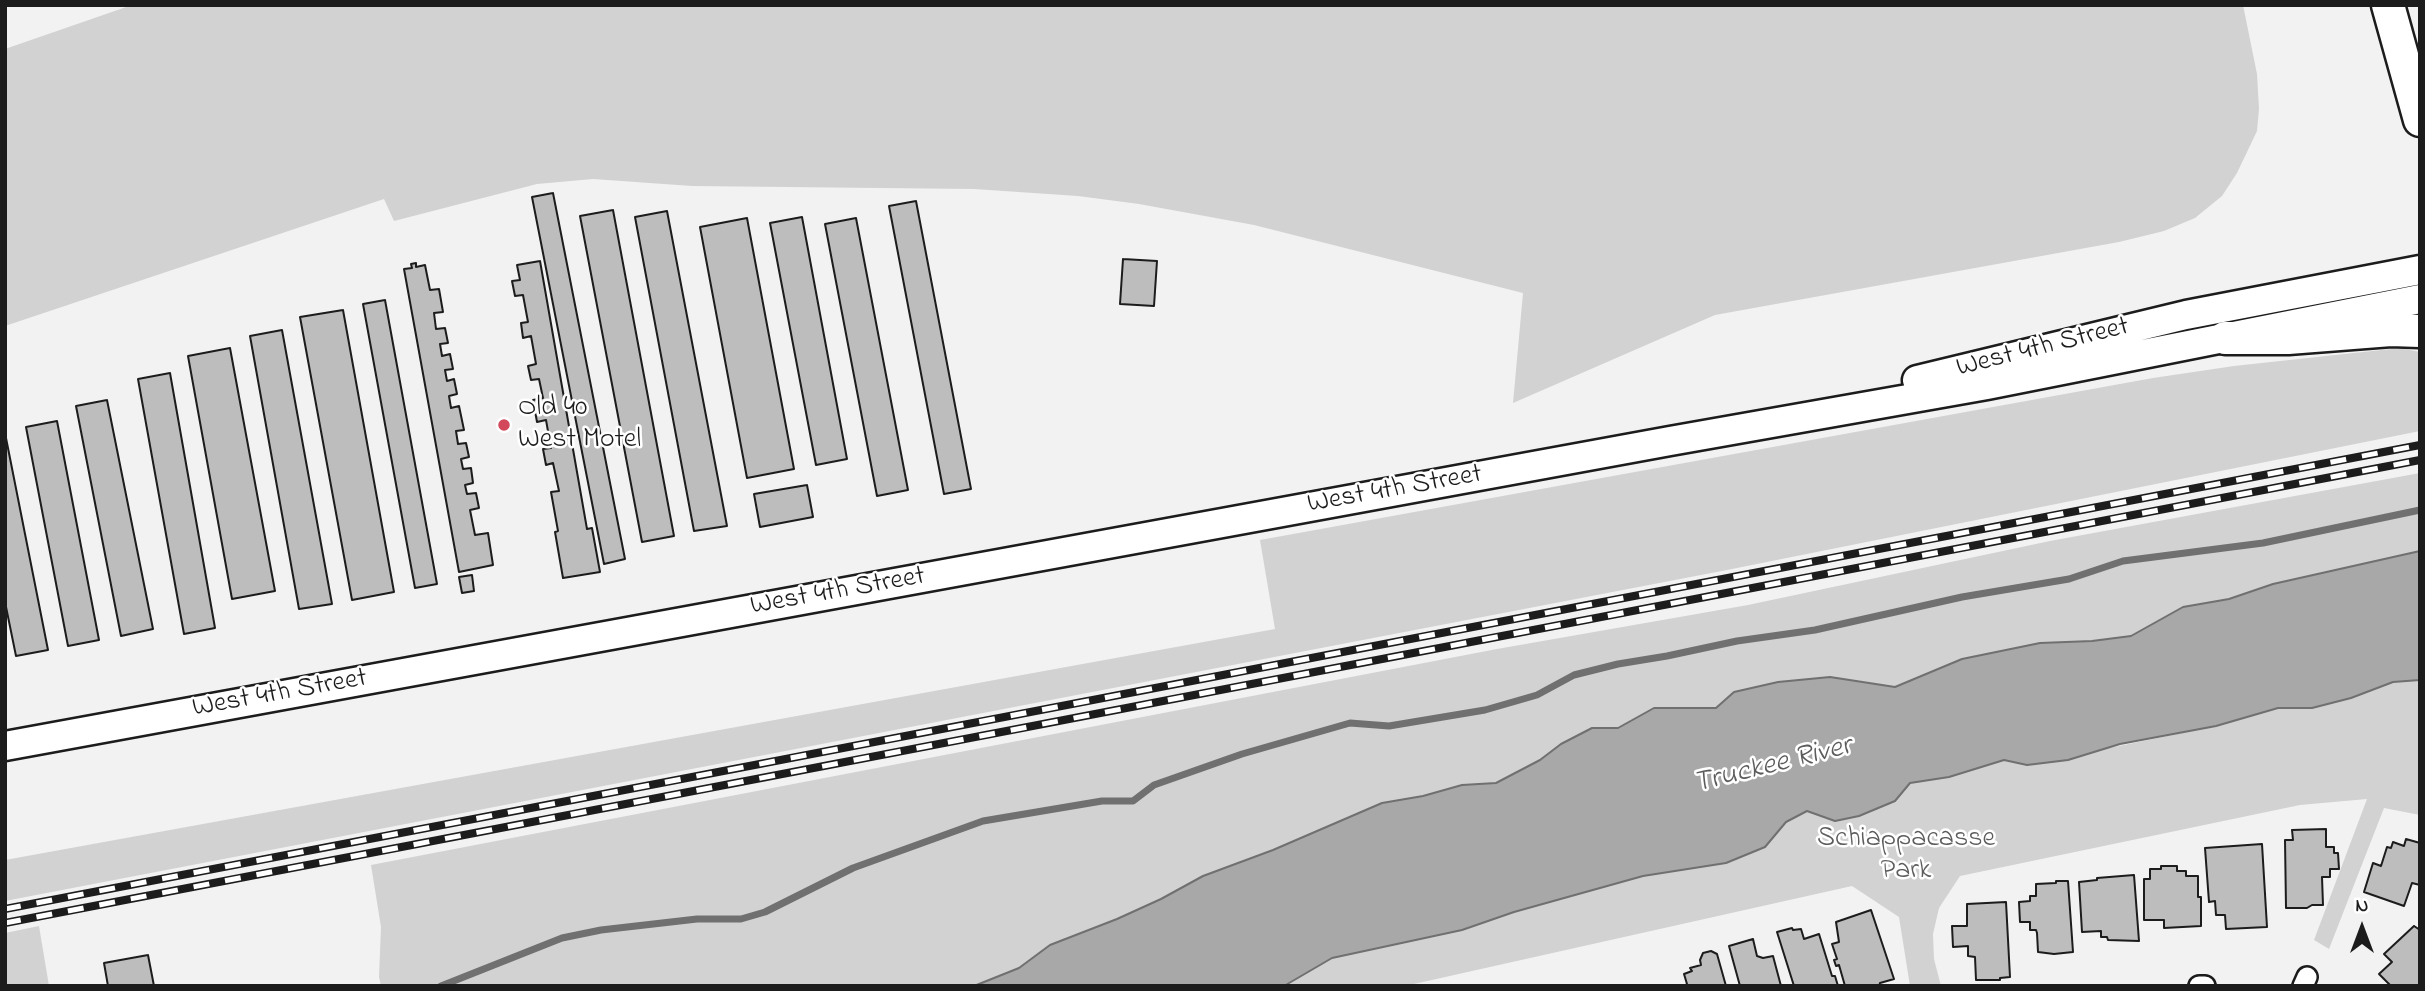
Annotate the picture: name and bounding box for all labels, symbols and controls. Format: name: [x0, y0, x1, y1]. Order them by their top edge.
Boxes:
street label: West 4th Street: [1953, 311, 2133, 387]
place label: Old 40 West Motel: [518, 392, 641, 458]
marker: Old 40 West Motel: [496, 417, 512, 433]
street label: West 4th Street: [1305, 459, 1485, 523]
street label: West 4th Street: [748, 561, 928, 625]
street label: West 4th Street: [190, 663, 370, 727]
water label: Truckee River: [1690, 730, 1856, 804]
park label: Schiappacasse Park: [1817, 823, 1995, 889]
north arrow: [2327, 893, 2397, 963]
text: N: [2356, 893, 2368, 920]

